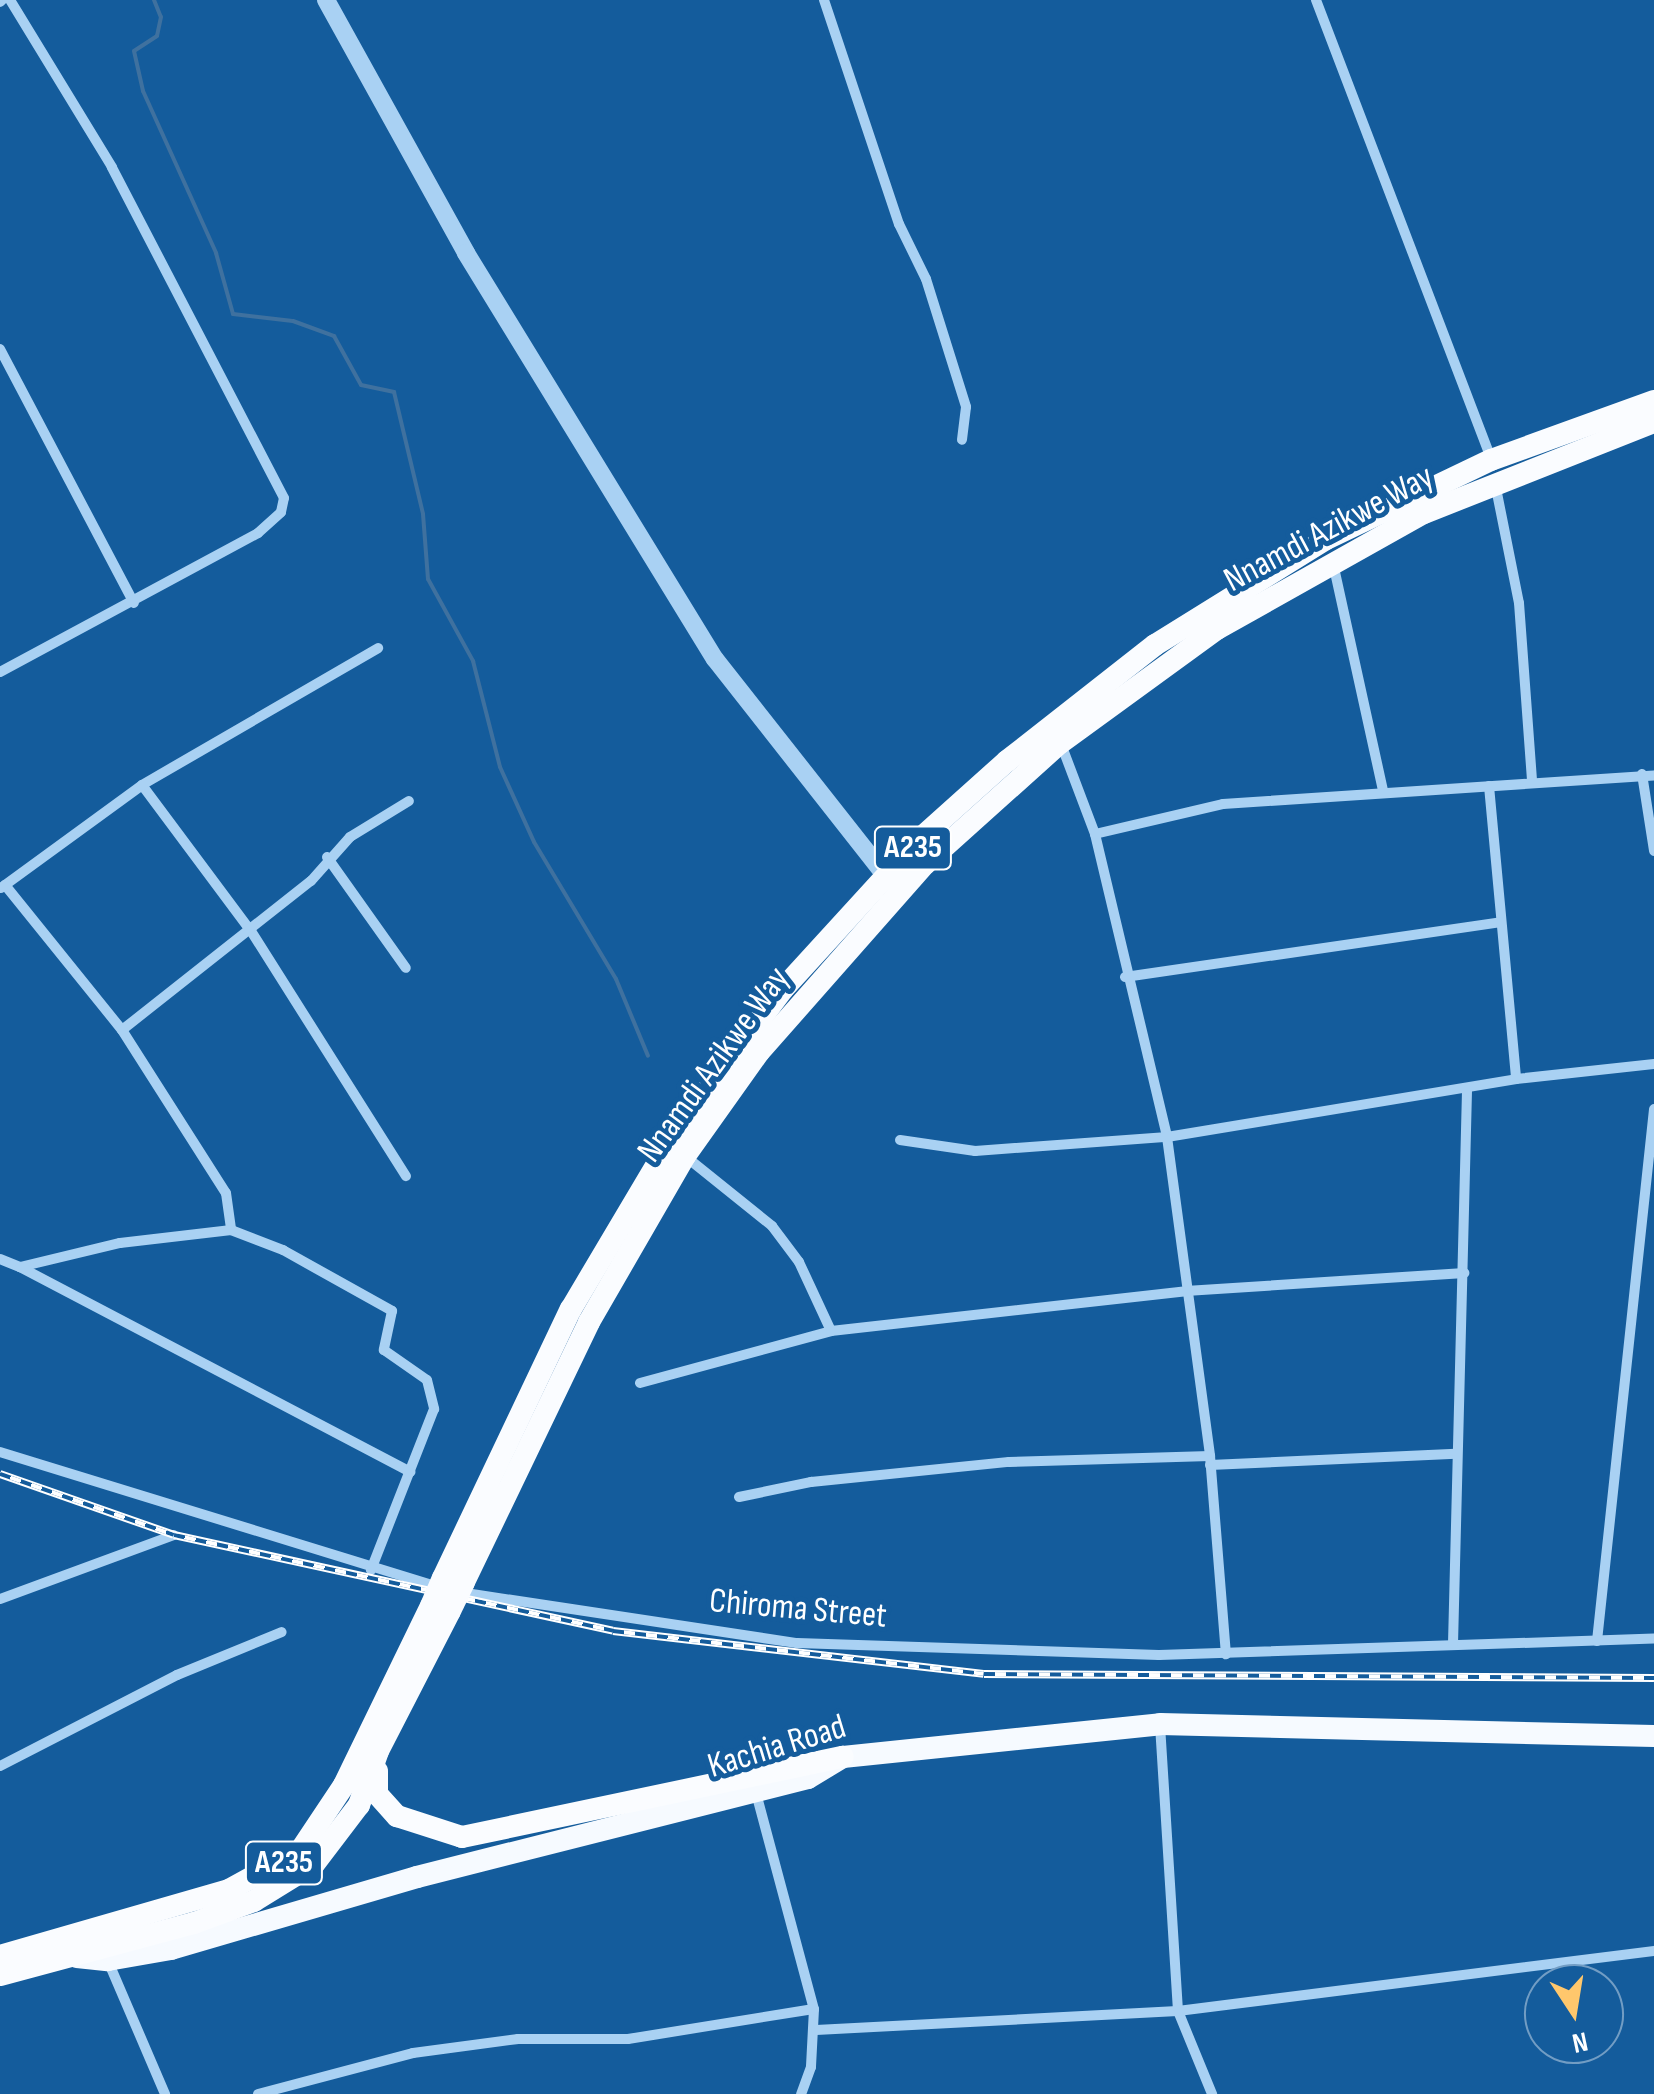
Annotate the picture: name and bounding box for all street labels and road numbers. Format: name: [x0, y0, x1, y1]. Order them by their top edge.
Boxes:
street label: Nnamdi Azikwe Way: [1217, 456, 1441, 602]
road number: A235: [873, 821, 953, 875]
street label: Nnamdi Azikwe Way: [629, 959, 799, 1171]
street label: Chiroma Street: [708, 1580, 888, 1638]
street label: Kachia Road: [703, 1706, 851, 1788]
road number: A235: [244, 1836, 324, 1890]

